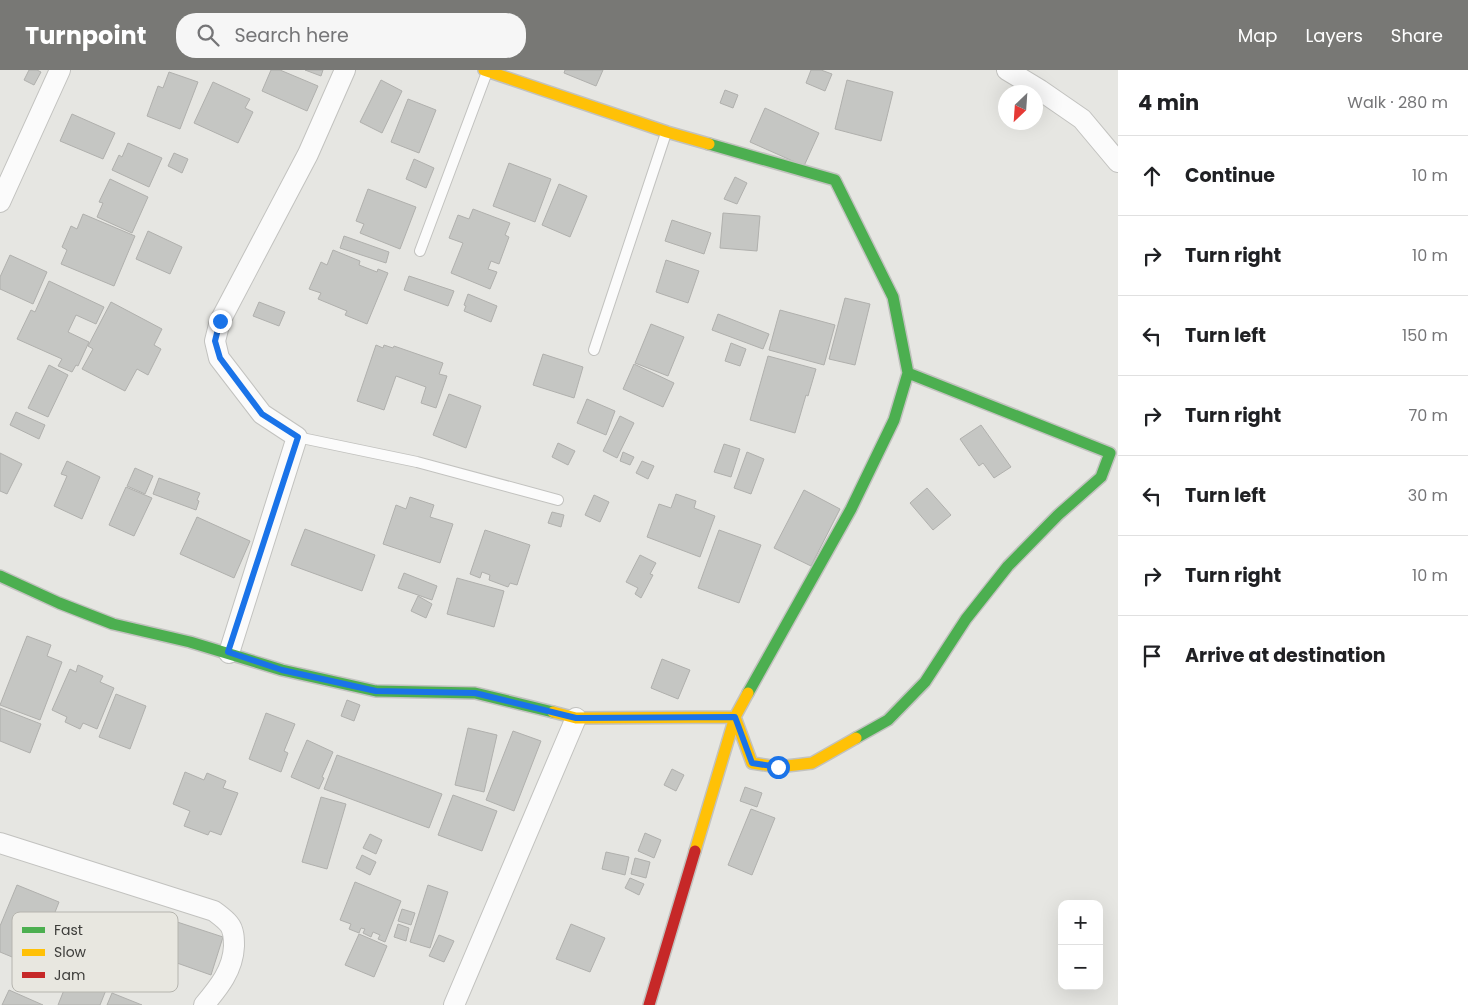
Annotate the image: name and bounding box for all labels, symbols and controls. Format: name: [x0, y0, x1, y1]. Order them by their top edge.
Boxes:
search box: [176, 13, 526, 58]
text: Turnpoint: [25, 19, 146, 52]
icon: search: [194, 21, 222, 49]
text: Search here: [234, 22, 349, 49]
text: Map: [1238, 23, 1278, 48]
text: Layers: [1306, 23, 1363, 48]
text: Share: [1391, 23, 1443, 48]
north arrow: [998, 85, 1043, 130]
text: 4 min: [1138, 88, 1199, 117]
text: Walk · 280 m: [1347, 91, 1448, 114]
icon: ahead: [1138, 162, 1166, 190]
text: Continue: [1185, 162, 1275, 189]
text: 10 m: [1412, 164, 1448, 187]
icon: right: [1138, 242, 1166, 270]
text: Turn right: [1185, 242, 1281, 269]
text: 10 m: [1412, 244, 1448, 267]
route end: [209, 310, 232, 333]
icon: left: [1138, 322, 1166, 350]
text: Turn left: [1185, 322, 1266, 349]
text: 150 m: [1402, 324, 1448, 347]
icon: right: [1138, 402, 1166, 430]
text: Turn right: [1185, 402, 1281, 429]
text: 70 m: [1408, 404, 1448, 427]
icon: left: [1138, 482, 1166, 510]
text: Turn left: [1185, 482, 1266, 509]
text: 30 m: [1408, 484, 1448, 507]
icon: right: [1138, 562, 1166, 590]
text: Turn right: [1185, 562, 1281, 589]
text: 10 m: [1412, 564, 1448, 587]
icon: arrive: [1138, 642, 1166, 670]
text: Arrive at destination: [1185, 642, 1386, 669]
route start: [767, 756, 790, 779]
map controls: [1058, 900, 1103, 990]
button: +: [1058, 900, 1103, 945]
legend: [12, 912, 178, 992]
text: Fast: [54, 920, 83, 940]
text: Slow: [54, 942, 87, 962]
button: −: [1058, 945, 1103, 990]
text: Jam: [54, 965, 85, 985]

